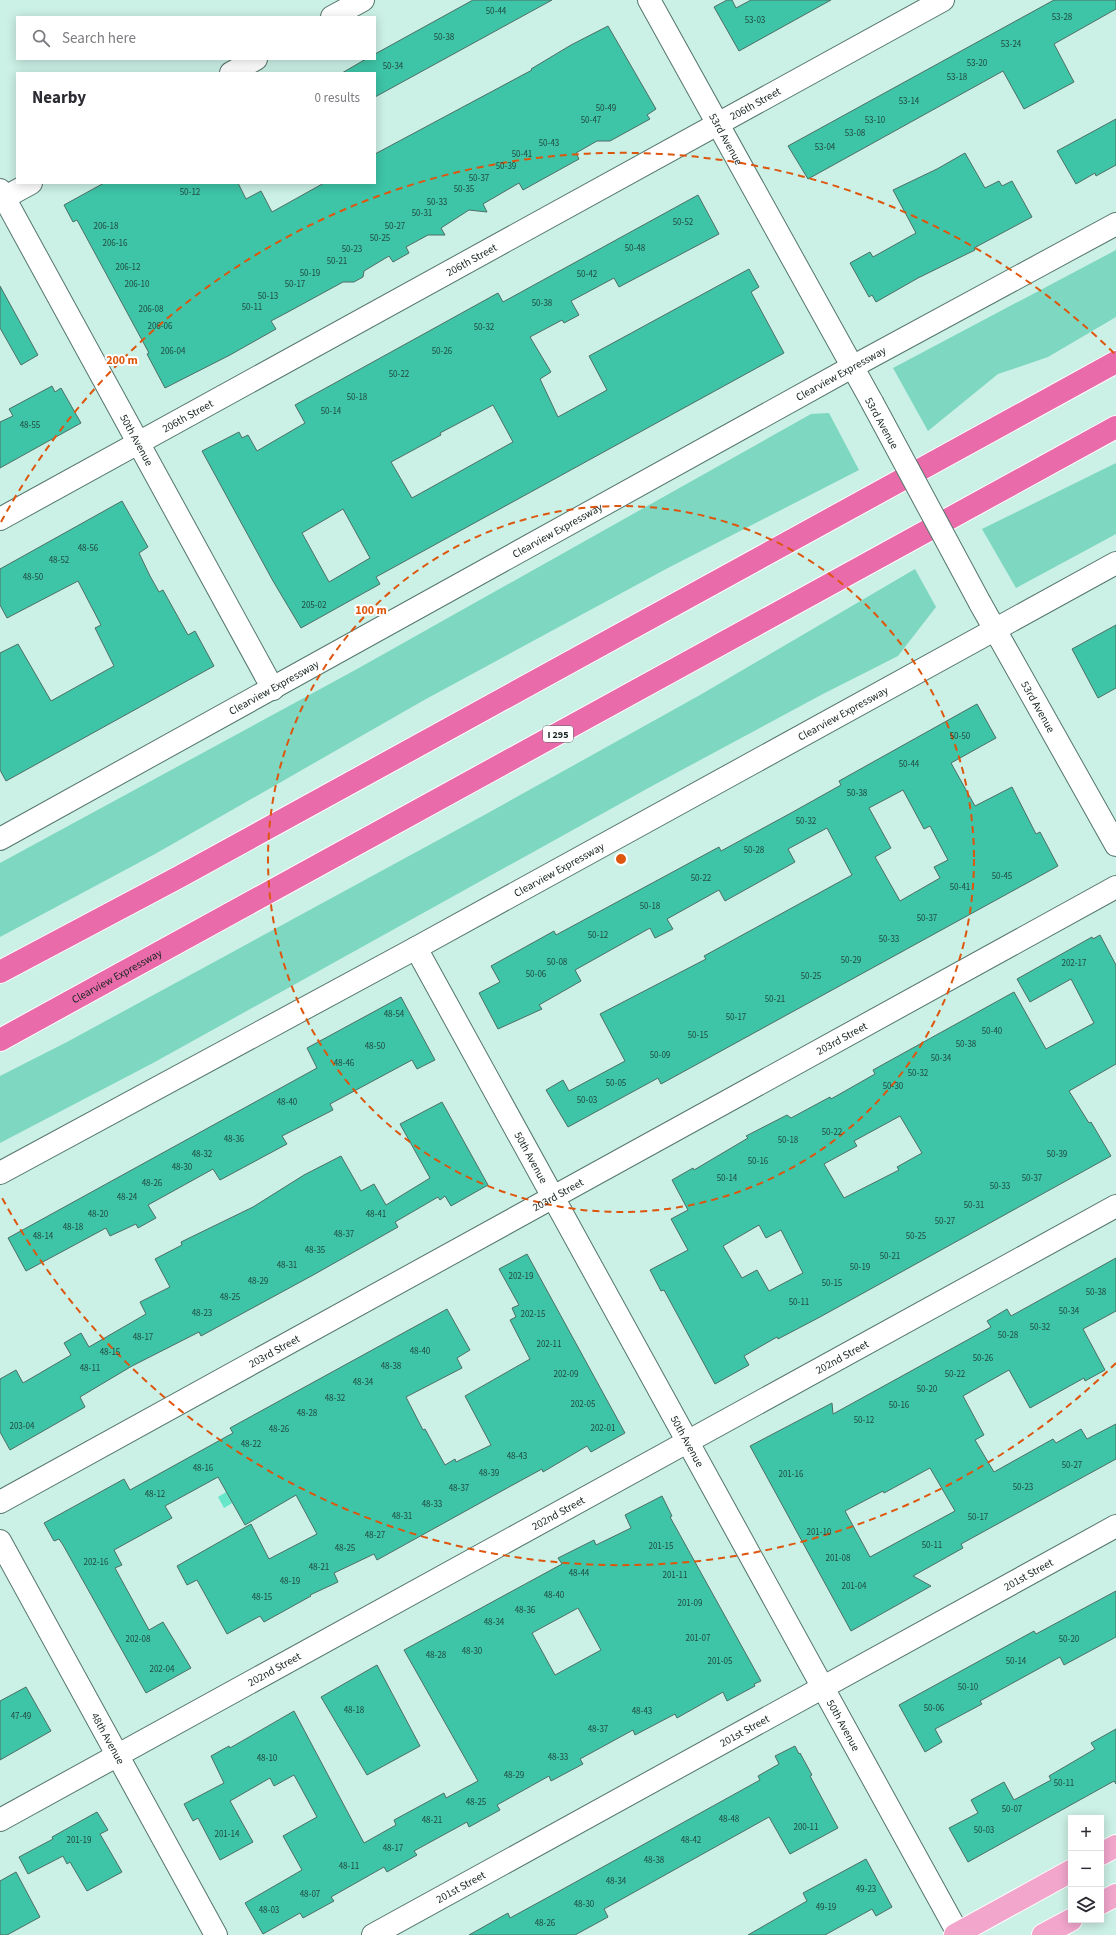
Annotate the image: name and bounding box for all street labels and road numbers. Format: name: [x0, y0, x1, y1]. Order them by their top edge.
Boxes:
street label: 206th Street: [727, 84, 784, 124]
street label: 53rd Avenue: [705, 111, 746, 168]
street label: 206th Street: [443, 240, 500, 280]
street label: Clearview Expressway: [793, 343, 889, 405]
street label: 53rd Avenue: [861, 395, 902, 452]
street label: 206th Street: [160, 396, 216, 436]
street label: 50th Avenue: [116, 412, 157, 469]
street label: Clearview Expressway: [510, 500, 605, 562]
street label: Clearview Expressway: [226, 657, 322, 719]
street label: 53rd Avenue: [1017, 678, 1059, 736]
street label: Clearview Expressway: [795, 683, 891, 745]
road number: I 295: [543, 726, 573, 742]
street label: Clearview Expressway: [511, 839, 607, 901]
street label: Clearview Expressway: [69, 946, 165, 1007]
street label: 203rd Street: [814, 1018, 870, 1059]
street label: 50th Avenue: [511, 1129, 551, 1187]
street label: 203rd Street: [530, 1175, 587, 1215]
street label: 203rd Street: [246, 1331, 303, 1371]
street label: 202nd Street: [813, 1336, 872, 1378]
street label: 50th Avenue: [667, 1413, 707, 1470]
street label: 202nd Street: [529, 1493, 588, 1534]
street label: 201st Street: [1001, 1555, 1056, 1594]
street label: 202nd Street: [245, 1649, 304, 1690]
street label: 50th Avenue: [823, 1697, 864, 1754]
street label: 48th Avenue: [87, 1710, 128, 1768]
street label: 201st Street: [717, 1711, 772, 1751]
street label: 201st Street: [433, 1867, 489, 1907]

